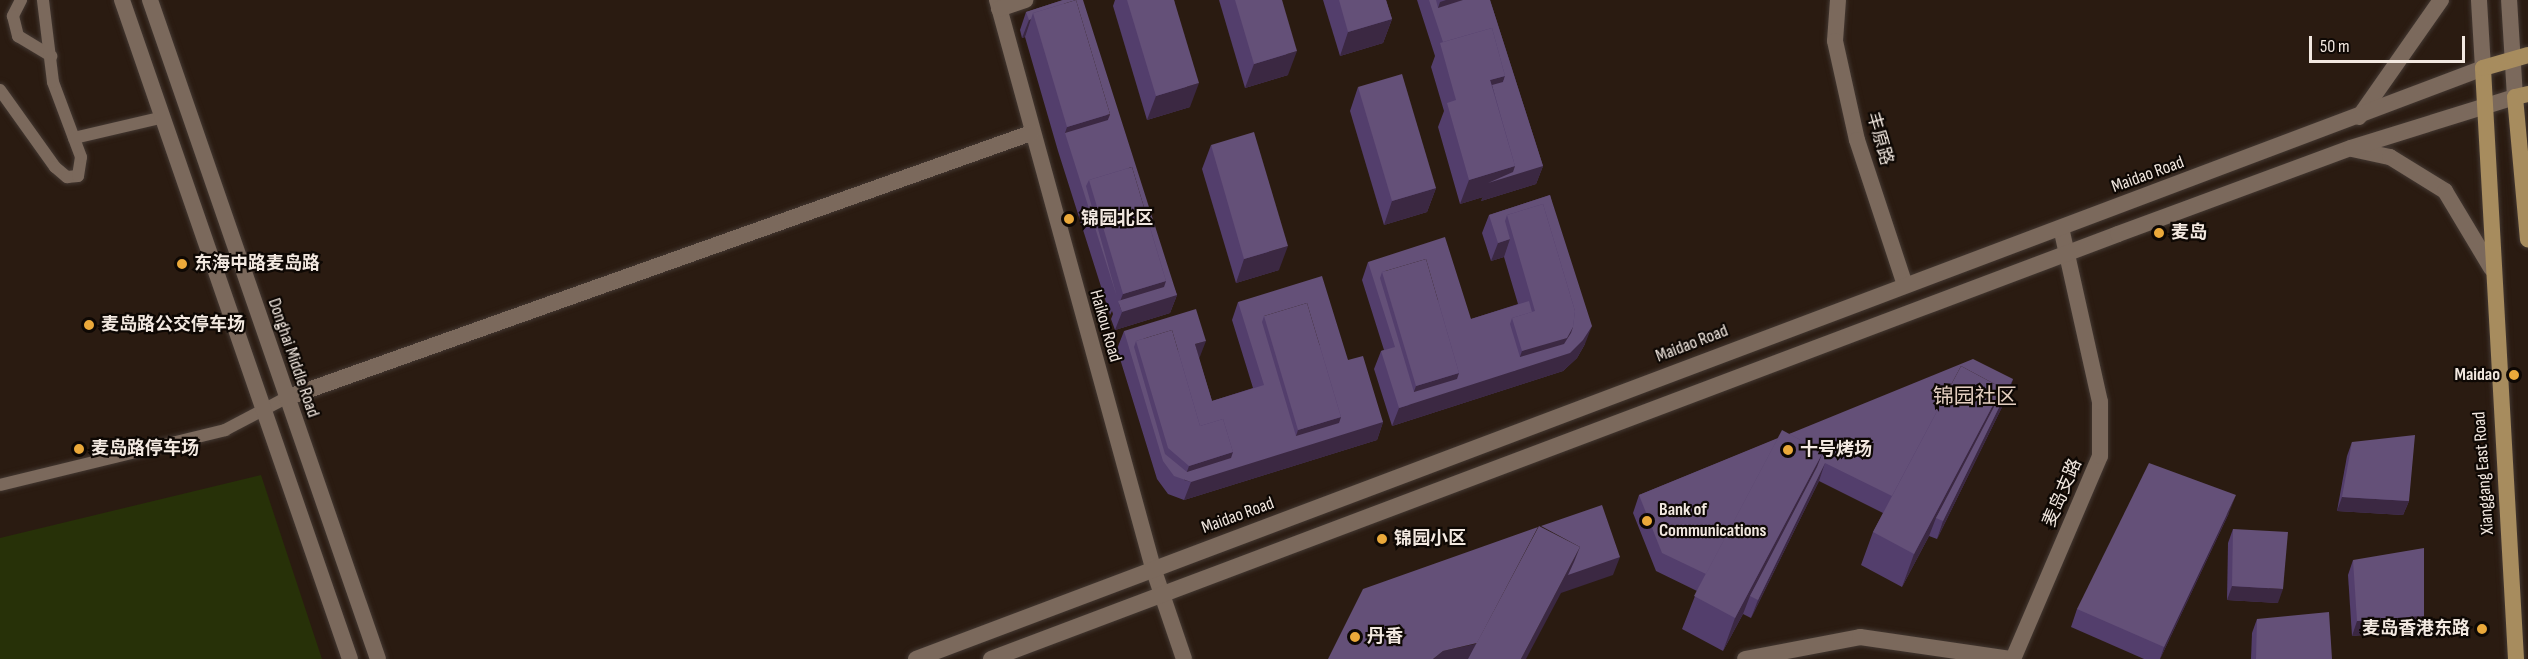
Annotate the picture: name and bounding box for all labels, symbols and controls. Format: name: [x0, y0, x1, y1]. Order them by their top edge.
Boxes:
scale bar: [2312, 24, 2468, 62]
text: 50 m: [2320, 36, 2350, 57]
street label: 丰原路: [1861, 110, 1897, 168]
street label: Maidao Road: [2109, 152, 2187, 198]
place label: 锦园北区: [1081, 208, 1153, 230]
marker: 锦园北区: [1062, 212, 1076, 226]
place label: 麦岛: [2171, 222, 2207, 244]
marker: 麦岛: [2152, 226, 2166, 240]
place label: 东海中路麦岛路: [194, 253, 320, 275]
marker: 东海中路麦岛路: [175, 257, 189, 271]
street label: Haikou Road: [1084, 288, 1126, 364]
street label: Donghai Middle Road: [263, 296, 323, 420]
place label: 麦岛路公交停车场: [101, 314, 245, 336]
marker: 麦岛路公交停车场: [82, 318, 96, 332]
street label: Maidao Road: [1653, 320, 1731, 368]
place label: Maidao: [2455, 364, 2500, 386]
marker: Maidao: [2505, 366, 2523, 384]
district label: 锦园社区: [1933, 384, 2017, 410]
street label: Xianggang East Road: [2469, 411, 2499, 535]
place label: 麦岛路停车场: [91, 438, 199, 460]
place label: 十号烤场: [1800, 439, 1872, 461]
marker: 麦岛路停车场: [72, 442, 86, 456]
marker: 十号烤场: [1781, 443, 1795, 457]
street label: 麦岛支路: [2039, 456, 2087, 530]
street label: Maidao Road: [1199, 493, 1277, 539]
place label: Bank of Communications: [1659, 500, 1767, 542]
marker: Bank of Communications: [1640, 514, 1654, 528]
place label: 锦园小区: [1394, 528, 1466, 550]
marker: 锦园小区: [1375, 532, 1389, 546]
place label: 麦岛香港东路: [2362, 618, 2470, 640]
marker: 麦岛香港东路: [2475, 622, 2489, 636]
place label: 丹香: [1367, 626, 1403, 648]
marker: 丹香: [1348, 630, 1362, 644]

